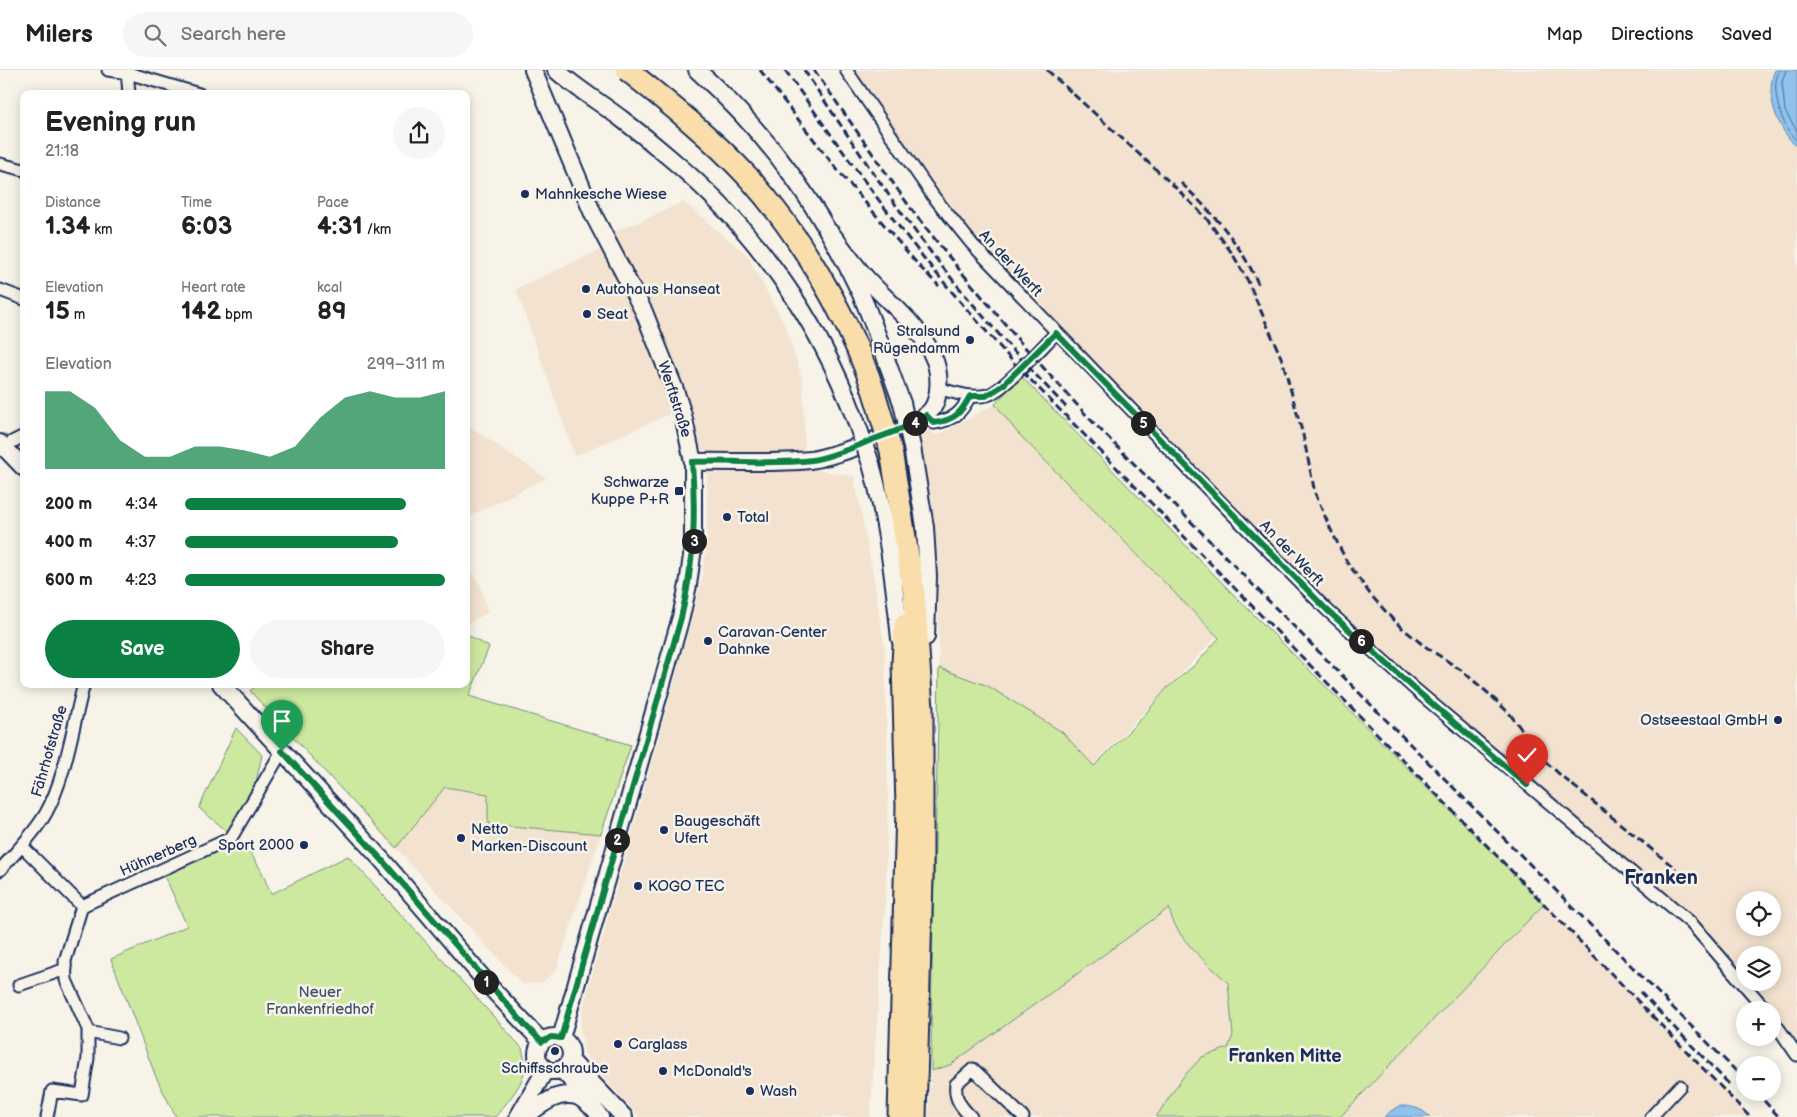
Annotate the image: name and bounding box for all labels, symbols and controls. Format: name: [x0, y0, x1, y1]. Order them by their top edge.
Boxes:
search box: [123, 12, 473, 57]
text: Milers: [25, 20, 93, 49]
icon: search: [141, 21, 169, 49]
text: Search here: [181, 23, 286, 46]
text: Map: [1547, 24, 1583, 45]
text: Directions: [1611, 24, 1693, 45]
text: Saved: [1721, 24, 1772, 45]
text: Evening run: [45, 106, 196, 139]
button: share: [393, 107, 445, 159]
text: 21:18: [45, 142, 79, 161]
place label: Mahnkesche Wiese: [535, 185, 667, 204]
marker: Mahnkesche Wiese: [519, 188, 531, 200]
text: Distance: [45, 194, 101, 211]
text: Time: [181, 194, 212, 211]
text: Pace: [317, 194, 349, 211]
text: 1.34: [45, 211, 90, 242]
text: 6:03: [181, 211, 232, 242]
text: 4:31: [317, 211, 363, 242]
text: km: [90, 221, 113, 238]
text: /km: [363, 221, 391, 238]
street label: An der Werft: [975, 226, 1047, 301]
text: Elevation: [45, 279, 103, 296]
text: Heart rate: [181, 279, 246, 296]
text: kcal: [317, 279, 342, 296]
place label: Autohaus Hanseat: [596, 280, 720, 299]
marker: Autohaus Hanseat: [580, 283, 592, 295]
text: 15: [45, 296, 70, 327]
text: 142: [181, 296, 221, 327]
text: 89: [317, 296, 347, 327]
place label: Seat: [597, 305, 628, 324]
text: m: [70, 306, 85, 323]
text: bpm: [221, 306, 253, 323]
marker: Seat: [581, 308, 593, 320]
place label: Stralsund Rügendamm: [873, 322, 960, 358]
marker: Stralsund Rügendamm: [964, 334, 976, 346]
text: Elevation: [45, 355, 112, 374]
text: 299–311 m: [367, 355, 445, 374]
street label: Werftstraße: [653, 359, 696, 440]
pin: 4: [902, 410, 928, 436]
pin: 5: [1130, 410, 1156, 436]
text: 4: [911, 415, 920, 432]
text: 5: [1139, 415, 1148, 432]
place label: Schwarze Kuppe P+R: [591, 473, 669, 509]
marker: Schwarze Kuppe P+R: [673, 485, 685, 497]
text: 200 m: [45, 495, 92, 514]
text: 4:34: [125, 495, 158, 514]
place label: Total: [737, 508, 769, 527]
marker: Total: [721, 511, 733, 523]
street label: An der Werft: [1255, 516, 1328, 591]
pin: 3: [682, 528, 706, 554]
text: 400 m: [45, 533, 92, 552]
text: 4:37: [125, 533, 156, 552]
text: 3: [690, 533, 699, 550]
text: 600 m: [45, 571, 93, 590]
text: 4:23: [125, 571, 157, 590]
button: Save: [45, 620, 240, 678]
button: Share: [250, 620, 445, 678]
place label: Caravan-Center Dahnke: [718, 623, 827, 659]
pin: 6: [1348, 628, 1374, 654]
text: 6: [1357, 633, 1366, 650]
marker: Caravan-Center Dahnke: [702, 635, 714, 647]
pin: [261, 700, 303, 751]
street label: Fährhofstraße: [27, 703, 72, 799]
icon: arrive: [268, 707, 296, 735]
place label: Ostseestaal GmbH: [1640, 711, 1768, 730]
marker: Ostseestaal GmbH: [1772, 714, 1784, 726]
pin: [1506, 734, 1548, 785]
icon: check: [1513, 741, 1541, 769]
place label: Baugeschäft Ufert: [674, 812, 761, 848]
place label: Netto Marken-Discount: [471, 820, 588, 856]
marker: Baugeschäft Ufert: [658, 824, 670, 836]
pin: 2: [604, 828, 630, 852]
street label: Hühnerberg: [117, 830, 199, 881]
marker: Netto Marken-Discount: [455, 832, 467, 844]
text: 2: [613, 832, 622, 849]
place label: Sport 2000: [218, 836, 294, 855]
marker: Sport 2000: [298, 839, 310, 851]
district label: Franken: [1624, 866, 1698, 890]
place label: KOGO TEC: [648, 877, 725, 896]
marker: KOGO TEC: [632, 880, 644, 892]
map controls: [1736, 891, 1781, 1101]
button: locate: [1736, 891, 1781, 936]
button: layers: [1736, 946, 1781, 991]
pin: 1: [474, 970, 498, 994]
text: 1: [484, 974, 489, 991]
park label: Neuer Frankenfriedhof: [266, 983, 374, 1019]
button: +: [1736, 1001, 1781, 1046]
place label: Carglass: [628, 1035, 688, 1054]
marker: Carglass: [612, 1038, 624, 1050]
marker: Schiffsschraube: [549, 1045, 561, 1057]
district label: Franken Mitte: [1228, 1046, 1342, 1067]
button: −: [1736, 1056, 1781, 1101]
place label: Schiffsschraube: [501, 1059, 609, 1078]
place label: McDonald's: [673, 1062, 752, 1081]
marker: McDonald's: [657, 1065, 669, 1077]
place label: Wash: [760, 1082, 797, 1101]
marker: Wash: [744, 1085, 756, 1097]

